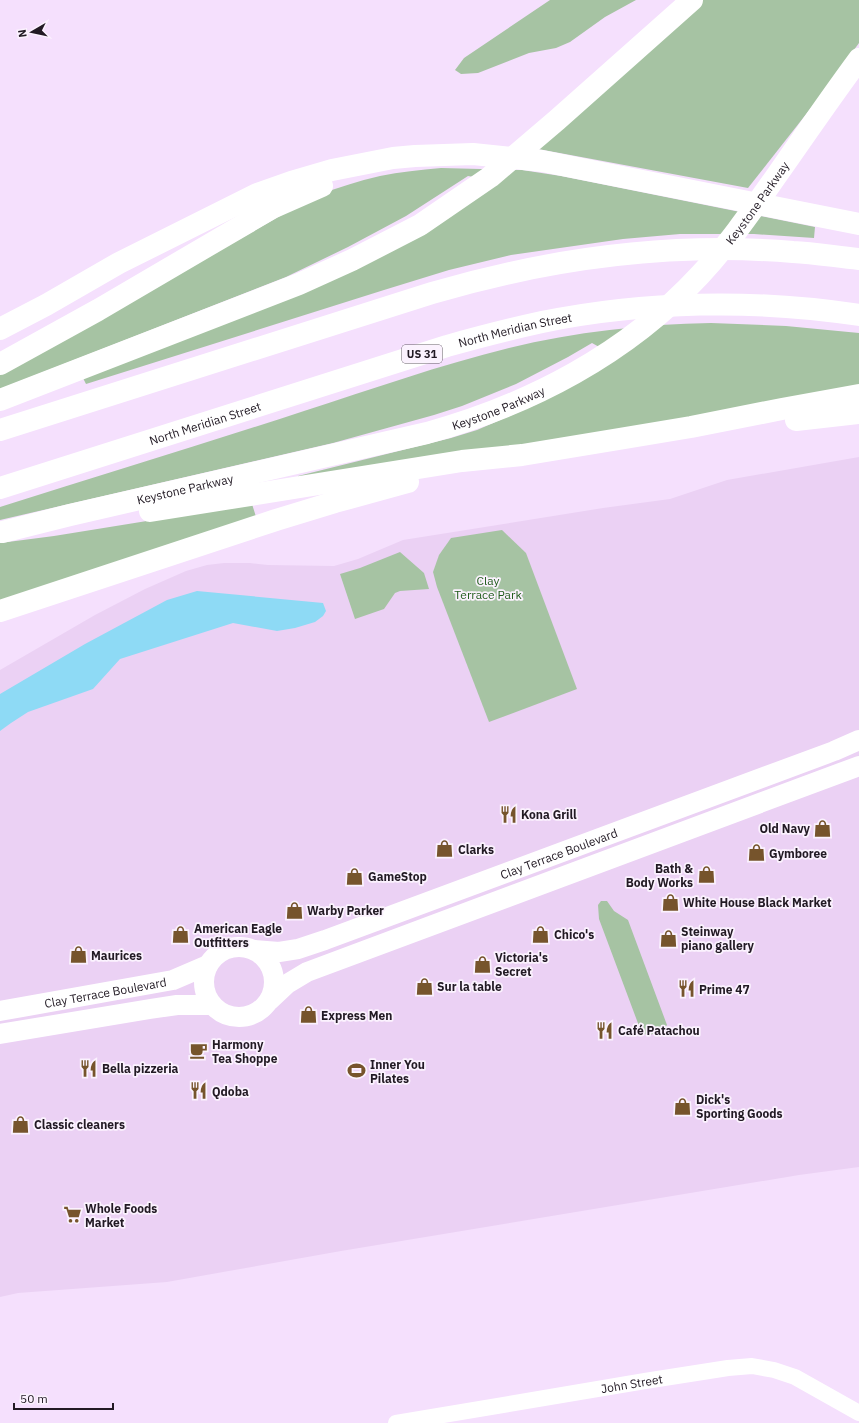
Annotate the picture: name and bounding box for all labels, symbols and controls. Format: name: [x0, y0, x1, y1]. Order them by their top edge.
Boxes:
north arrow: [12, 12, 52, 52]
text: N: [15, 29, 30, 39]
street label: Keystone Parkway: [722, 158, 792, 247]
street label: North Meridian Street: [457, 309, 573, 350]
road number: US 31: [402, 345, 442, 363]
street label: Keystone Parkway: [450, 382, 547, 433]
street label: North Meridian Street: [147, 398, 263, 448]
street label: Keystone Parkway: [135, 470, 235, 507]
park label: Clay Terrace Park: [454, 573, 522, 602]
restaurant icon: Kona Grill: [498, 804, 518, 824]
place label: Kona Grill: [521, 807, 577, 822]
shop icon: Old Navy: [813, 818, 833, 838]
place label: Old Navy: [759, 821, 811, 836]
street label: Clay Terrace Boulevard: [498, 825, 619, 882]
shop icon: Clarks: [435, 839, 455, 859]
place label: Clarks: [458, 842, 494, 857]
shop icon: Gymboree: [746, 843, 766, 863]
place label: Gymboree: [769, 846, 827, 861]
place label: Bath & Body Works: [626, 861, 693, 890]
shop icon: Bath & Body Works: [696, 865, 716, 885]
shop icon: GameStop: [345, 866, 365, 886]
place label: GameStop: [368, 869, 427, 884]
shop icon: White House Black Market: [660, 892, 680, 912]
place label: White House Black Market: [683, 895, 832, 910]
shop icon: Warby Parker: [284, 900, 304, 920]
place label: Warby Parker: [307, 903, 384, 918]
place label: American Eagle Outfitters: [194, 921, 282, 950]
shop icon: Chico's: [531, 924, 551, 944]
place label: Steinway piano gallery: [681, 924, 755, 953]
shop icon: American Eagle Outfitters: [171, 925, 191, 945]
place label: Chico's: [554, 927, 594, 942]
shop icon: Steinway piano gallery: [658, 928, 678, 948]
shop icon: Maurices: [68, 945, 88, 965]
place label: Maurices: [91, 948, 142, 963]
place label: Victoria's Secret: [495, 950, 548, 979]
shop icon: Victoria's Secret: [472, 954, 492, 974]
street label: Clay Terrace Boulevard: [43, 974, 168, 1010]
shop icon: Sur la table: [414, 976, 434, 996]
place label: Sur la table: [437, 979, 502, 994]
restaurant icon: Prime 47: [676, 979, 696, 999]
place label: Prime 47: [699, 982, 750, 997]
shop icon: Express Men: [298, 1005, 318, 1025]
place label: Express Men: [321, 1008, 392, 1023]
restaurant icon: Café Patachou: [595, 1020, 615, 1040]
place label: Café Patachou: [618, 1023, 700, 1038]
place label: Harmony Tea Shoppe: [212, 1037, 278, 1066]
cafe icon: Harmony Tea Shoppe: [189, 1041, 209, 1061]
place label: Inner You Pilates: [370, 1057, 425, 1086]
restaurant icon: Bella pizzeria: [79, 1058, 99, 1078]
place label: Bella pizzeria: [102, 1061, 179, 1076]
sports icon: Inner You Pilates: [347, 1061, 367, 1081]
restaurant icon: Qdoba: [189, 1081, 209, 1101]
place label: Qdoba: [212, 1084, 249, 1099]
place label: Dick's Sporting Goods: [696, 1092, 783, 1121]
shop icon: Dick's Sporting Goods: [673, 1096, 693, 1116]
shop icon: Classic cleaners: [11, 1114, 31, 1134]
place label: Classic cleaners: [34, 1117, 125, 1132]
place label: Whole Foods Market: [85, 1201, 157, 1230]
supermarket icon: Whole Foods Market: [62, 1205, 82, 1225]
street label: John Street: [600, 1371, 664, 1396]
scale bar: [14, 1385, 113, 1411]
text: 50 m: [20, 1391, 48, 1406]

